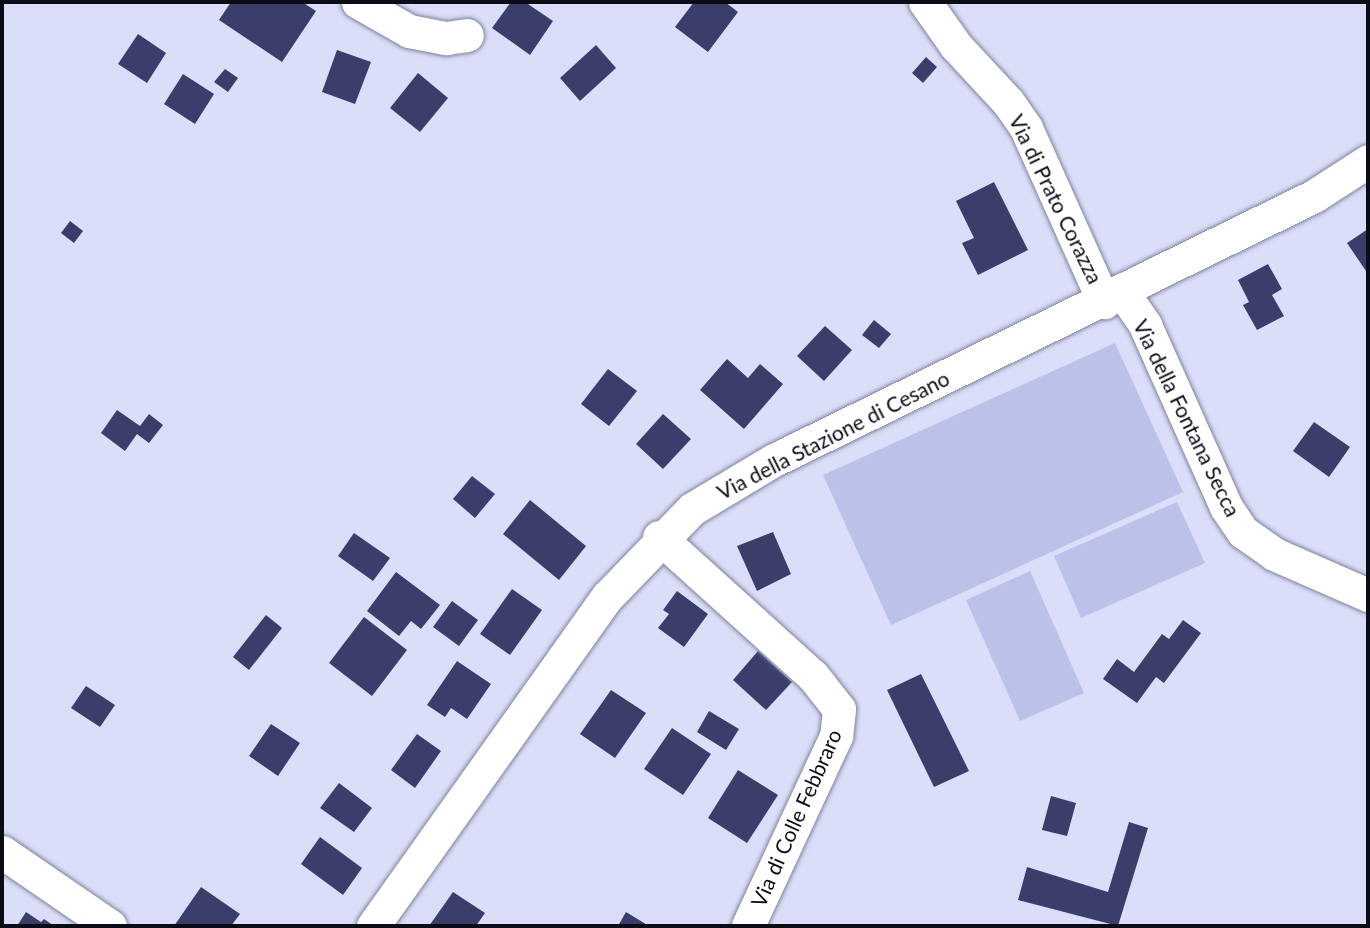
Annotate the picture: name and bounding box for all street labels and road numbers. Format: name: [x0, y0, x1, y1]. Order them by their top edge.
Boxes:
street label: Via di Prato Corazza: [1004, 110, 1108, 288]
street label: Via della Fontana Secca: [1128, 315, 1246, 521]
street label: Via della Stazione di Cesano: [713, 365, 953, 505]
street label: Via di Colle Febbraro: [745, 725, 847, 911]

